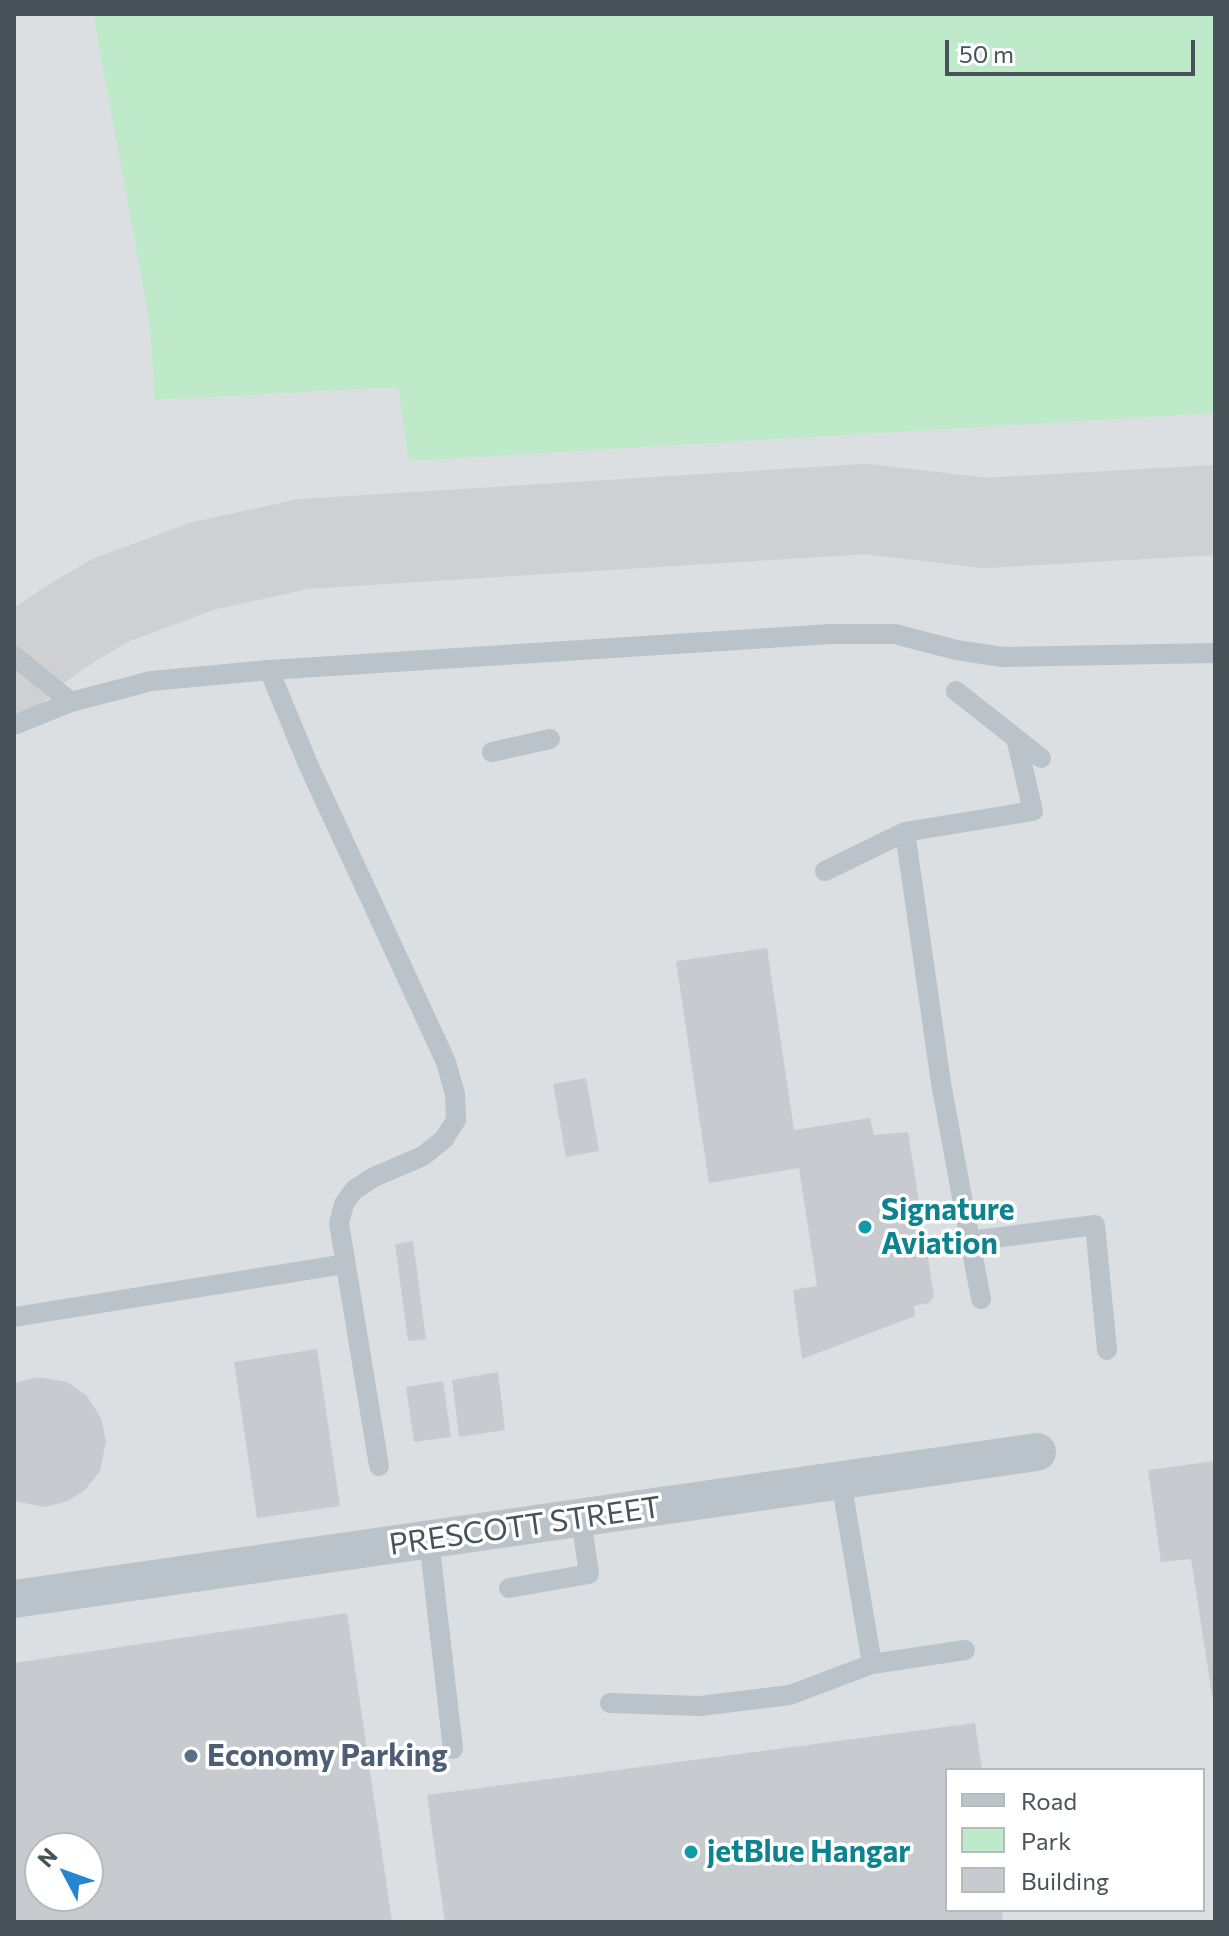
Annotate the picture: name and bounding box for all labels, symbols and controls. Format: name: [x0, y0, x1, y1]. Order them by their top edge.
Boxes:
scale bar: [949, 24, 1199, 74]
text: 50 m: [959, 39, 1014, 68]
place label: Signature Aviation: [881, 1192, 1015, 1262]
marker: Signature Aviation: [856, 1218, 874, 1236]
street label: PRESCOTT STREET: [387, 1489, 663, 1563]
place label: Economy Parking: [207, 1738, 448, 1774]
marker: Economy Parking: [182, 1747, 200, 1765]
legend: [945, 1768, 1205, 1912]
text: Road: [1021, 1786, 1077, 1815]
text: Park: [1021, 1826, 1071, 1855]
north arrow: [24, 1832, 104, 1912]
place label: jetBlue Hangar: [707, 1834, 911, 1870]
text: N: [31, 1842, 63, 1872]
marker: jetBlue Hangar: [682, 1843, 700, 1861]
text: Building: [1021, 1866, 1109, 1895]

